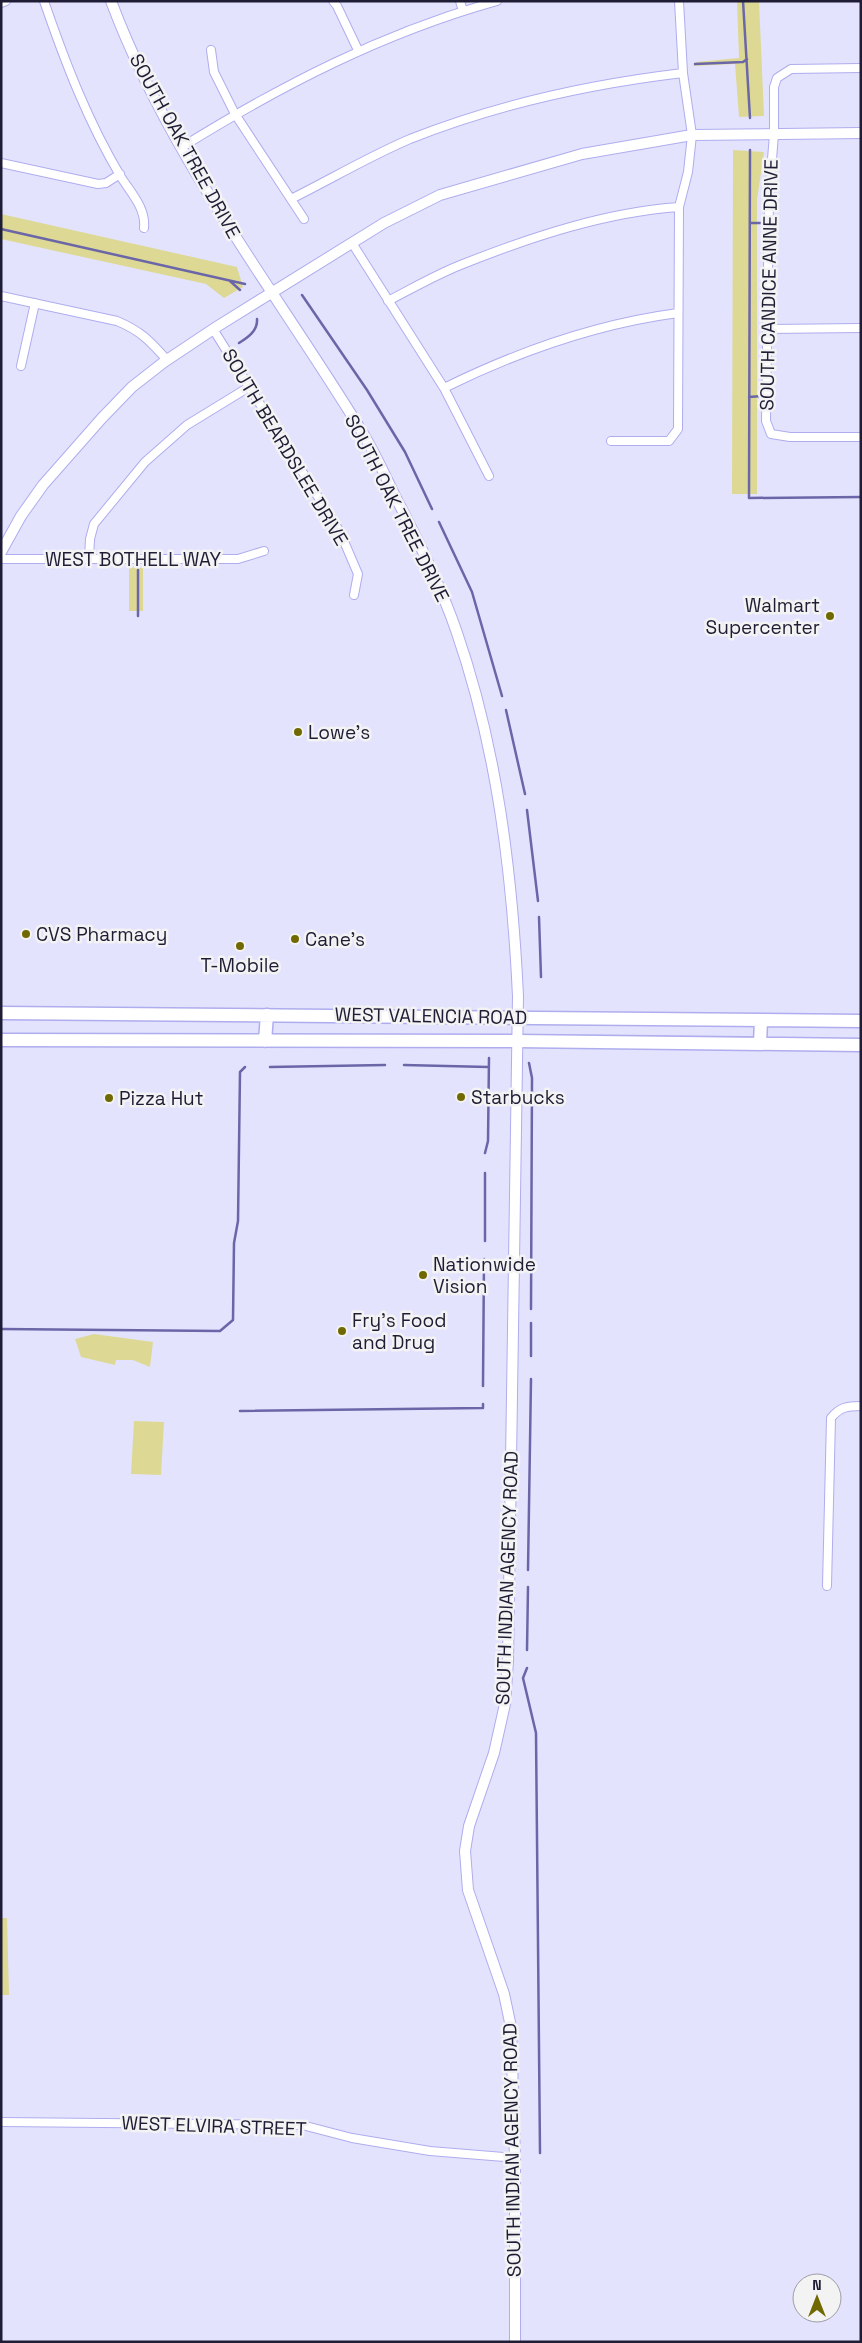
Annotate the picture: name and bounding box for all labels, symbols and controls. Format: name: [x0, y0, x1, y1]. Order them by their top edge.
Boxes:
street label: SOUTH OAK TREE DRIVE: [124, 49, 246, 243]
street label: SOUTH CANDICE ANNE DRIVE: [754, 159, 784, 411]
street label: SOUTH BEARDSLEE DRIVE: [216, 344, 354, 550]
street label: SOUTH OAK TREE DRIVE: [339, 410, 455, 606]
street label: WEST BOTHELL WAY: [45, 547, 222, 572]
place label: Walmart Supercenter: [706, 593, 820, 640]
marker: Walmart Supercenter: [824, 610, 836, 622]
place label: Lowe’s: [308, 720, 370, 745]
marker: Lowe’s: [292, 726, 304, 738]
place label: CVS Pharmacy: [36, 922, 167, 947]
place label: Cane's: [305, 927, 365, 952]
marker: CVS Pharmacy: [20, 928, 32, 940]
marker: Cane's: [289, 933, 301, 945]
marker: T-Mobile: [234, 940, 246, 952]
place label: T-Mobile: [200, 953, 280, 978]
street label: WEST VALENCIA ROAD: [334, 1002, 528, 1030]
place label: Starbucks: [471, 1085, 565, 1110]
place label: Pizza Hut: [119, 1086, 203, 1111]
marker: Starbucks: [455, 1091, 467, 1103]
marker: Pizza Hut: [103, 1092, 115, 1104]
place label: Nationwide Vision: [433, 1252, 536, 1299]
marker: Nationwide Vision: [417, 1269, 429, 1281]
place label: Fry's Food and Drug: [352, 1308, 447, 1355]
marker: Fry's Food and Drug: [336, 1325, 348, 1337]
street label: SOUTH INDIAN AGENCY ROAD: [490, 1451, 524, 1705]
street label: SOUTH INDIAN AGENCY ROAD: [497, 2023, 527, 2277]
street label: WEST ELVIRA STREET: [121, 2110, 307, 2142]
north arrow: [792, 2273, 842, 2323]
text: N: [812, 2276, 822, 2294]

